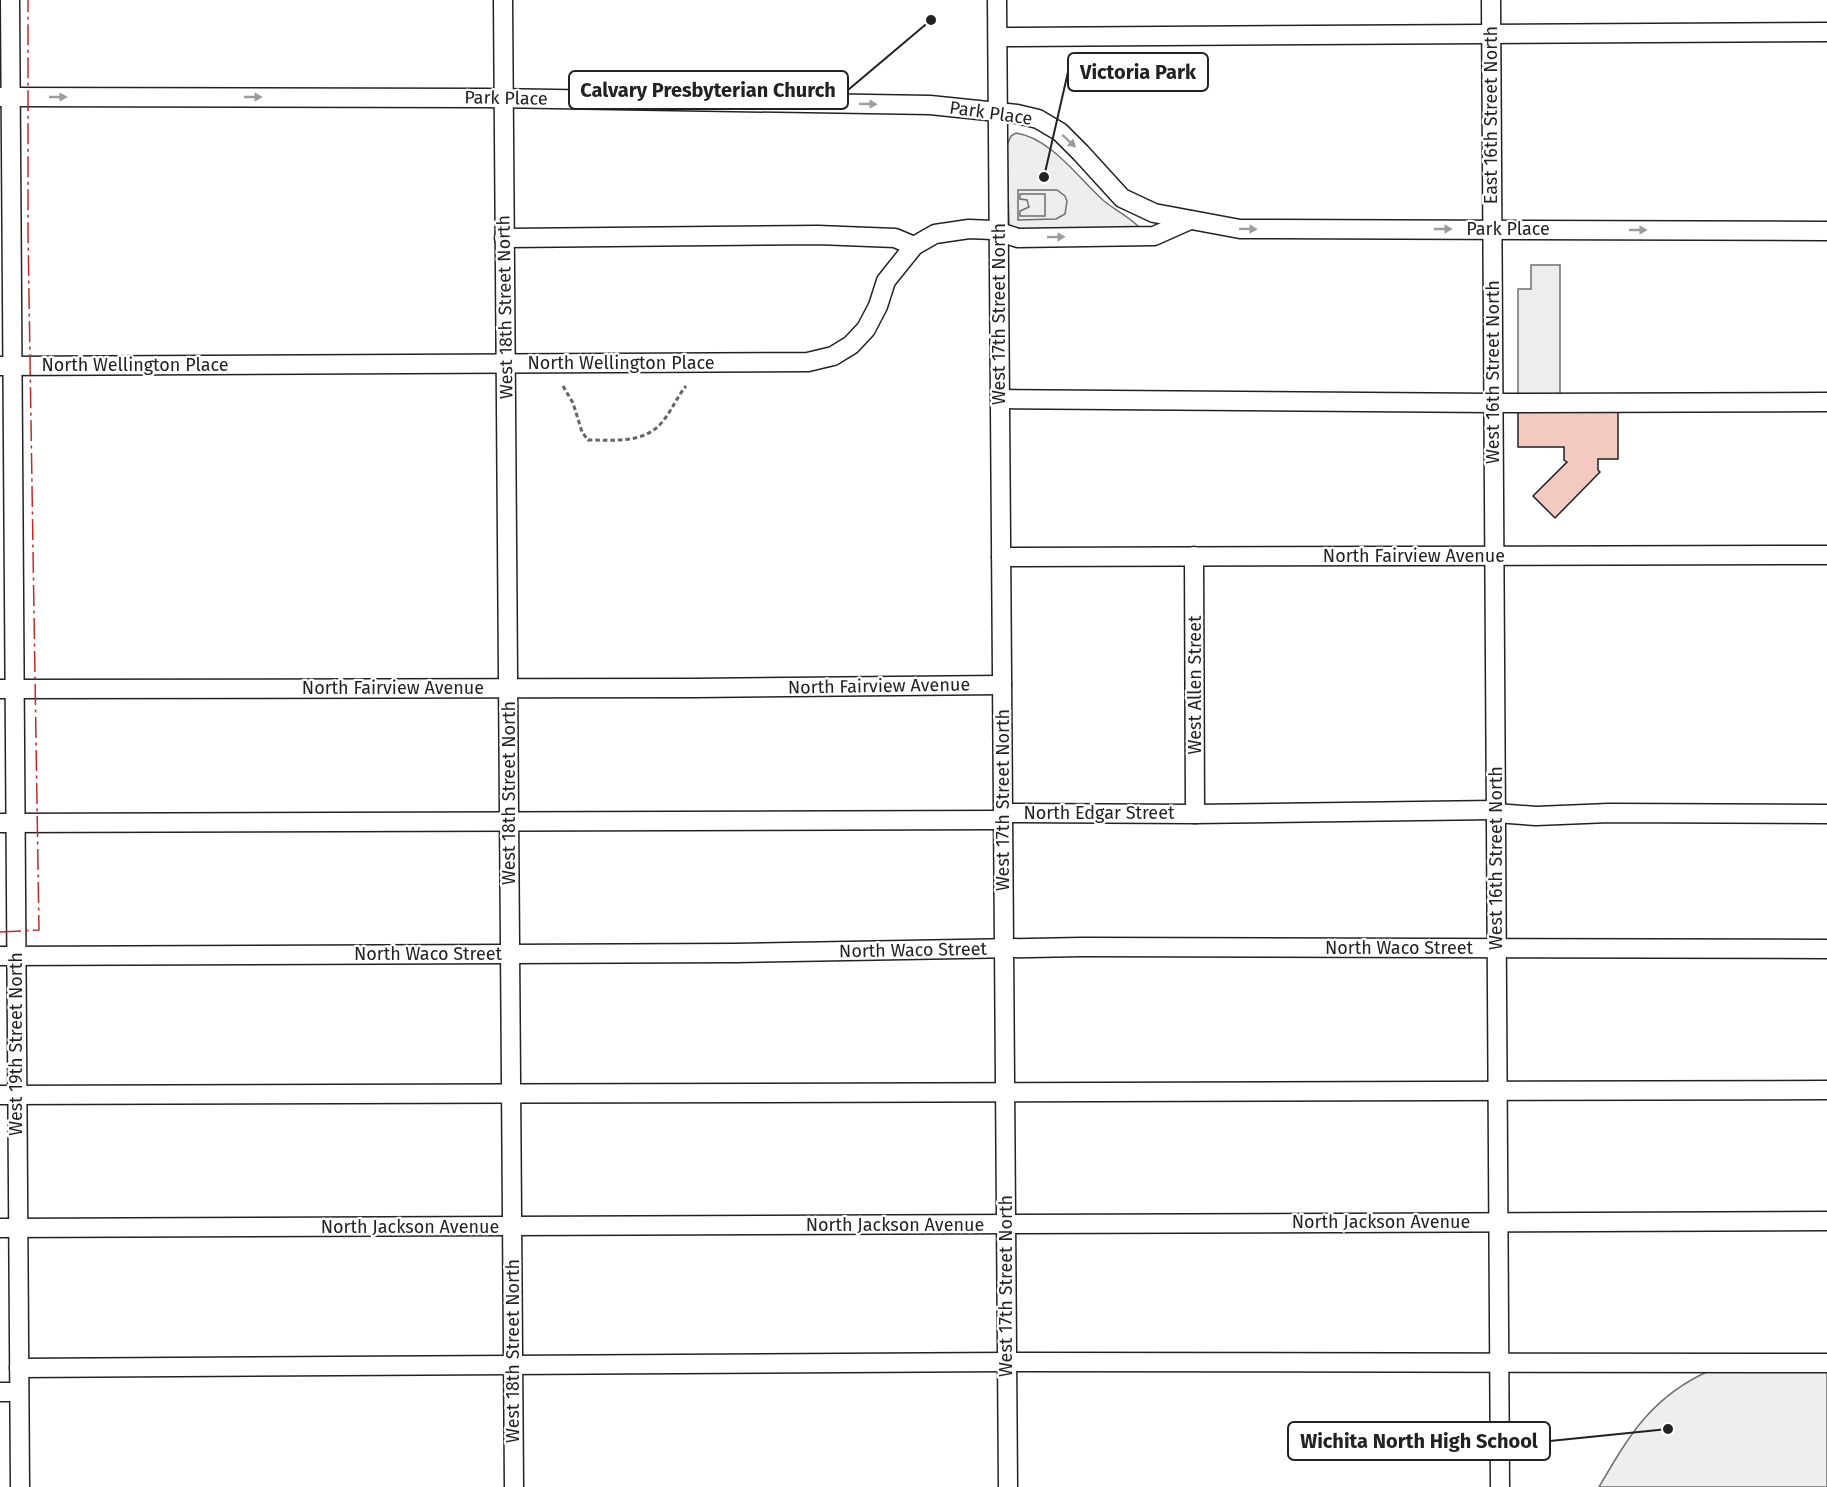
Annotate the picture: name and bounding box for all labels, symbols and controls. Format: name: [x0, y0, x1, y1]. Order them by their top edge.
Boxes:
street label: East 16th Street North: [1480, 26, 1502, 204]
callout: Victoria Park: [1068, 53, 1208, 91]
text: Victoria Park: [1079, 60, 1197, 84]
callout: Calvary Presbyterian Church: [569, 71, 848, 109]
text: Calvary Presbyterian Church: [580, 78, 836, 102]
street label: Park Place: [464, 86, 548, 110]
one-way arrow: [49, 92, 68, 102]
one-way arrow: [244, 92, 263, 102]
street label: Park Place: [948, 96, 1034, 130]
one-way arrow: [859, 99, 878, 108]
one-way arrow: [1062, 134, 1076, 148]
street label: West 18th Street North: [492, 215, 518, 399]
street label: Park Place: [1466, 218, 1550, 240]
street label: West 17th Street North: [988, 223, 1010, 405]
one-way arrow: [1238, 224, 1257, 234]
one-way arrow: [1433, 224, 1452, 234]
one-way arrow: [1628, 225, 1647, 235]
one-way arrow: [1047, 233, 1066, 242]
street label: West 16th Street North: [1482, 280, 1504, 464]
street label: North Wellington Place: [528, 352, 714, 374]
street label: North Wellington Place: [42, 354, 228, 376]
street label: North Fairview Avenue: [1323, 545, 1505, 567]
street label: West Allen Street: [1184, 615, 1206, 754]
street label: North Fairview Avenue: [788, 673, 970, 699]
street label: North Fairview Avenue: [302, 677, 484, 699]
street label: West 18th Street North: [498, 701, 520, 885]
street label: West 17th Street North: [992, 709, 1014, 891]
street label: West 16th Street North: [1485, 766, 1507, 950]
street label: North Edgar Street: [1024, 802, 1175, 824]
street label: North Waco Street: [1325, 937, 1474, 959]
street label: North Waco Street: [839, 938, 988, 962]
street label: North Waco Street: [354, 943, 503, 965]
street label: West 19th Street North: [5, 952, 27, 1136]
street label: West 17th Street North: [995, 1195, 1017, 1377]
street label: North Jackson Avenue: [1292, 1211, 1470, 1233]
street label: North Jackson Avenue: [806, 1214, 984, 1236]
street label: North Jackson Avenue: [321, 1216, 499, 1238]
street label: West 18th Street North: [502, 1259, 524, 1443]
callout: Wichita North High School: [1288, 1422, 1550, 1460]
text: Wichita North High School: [1300, 1429, 1538, 1453]

